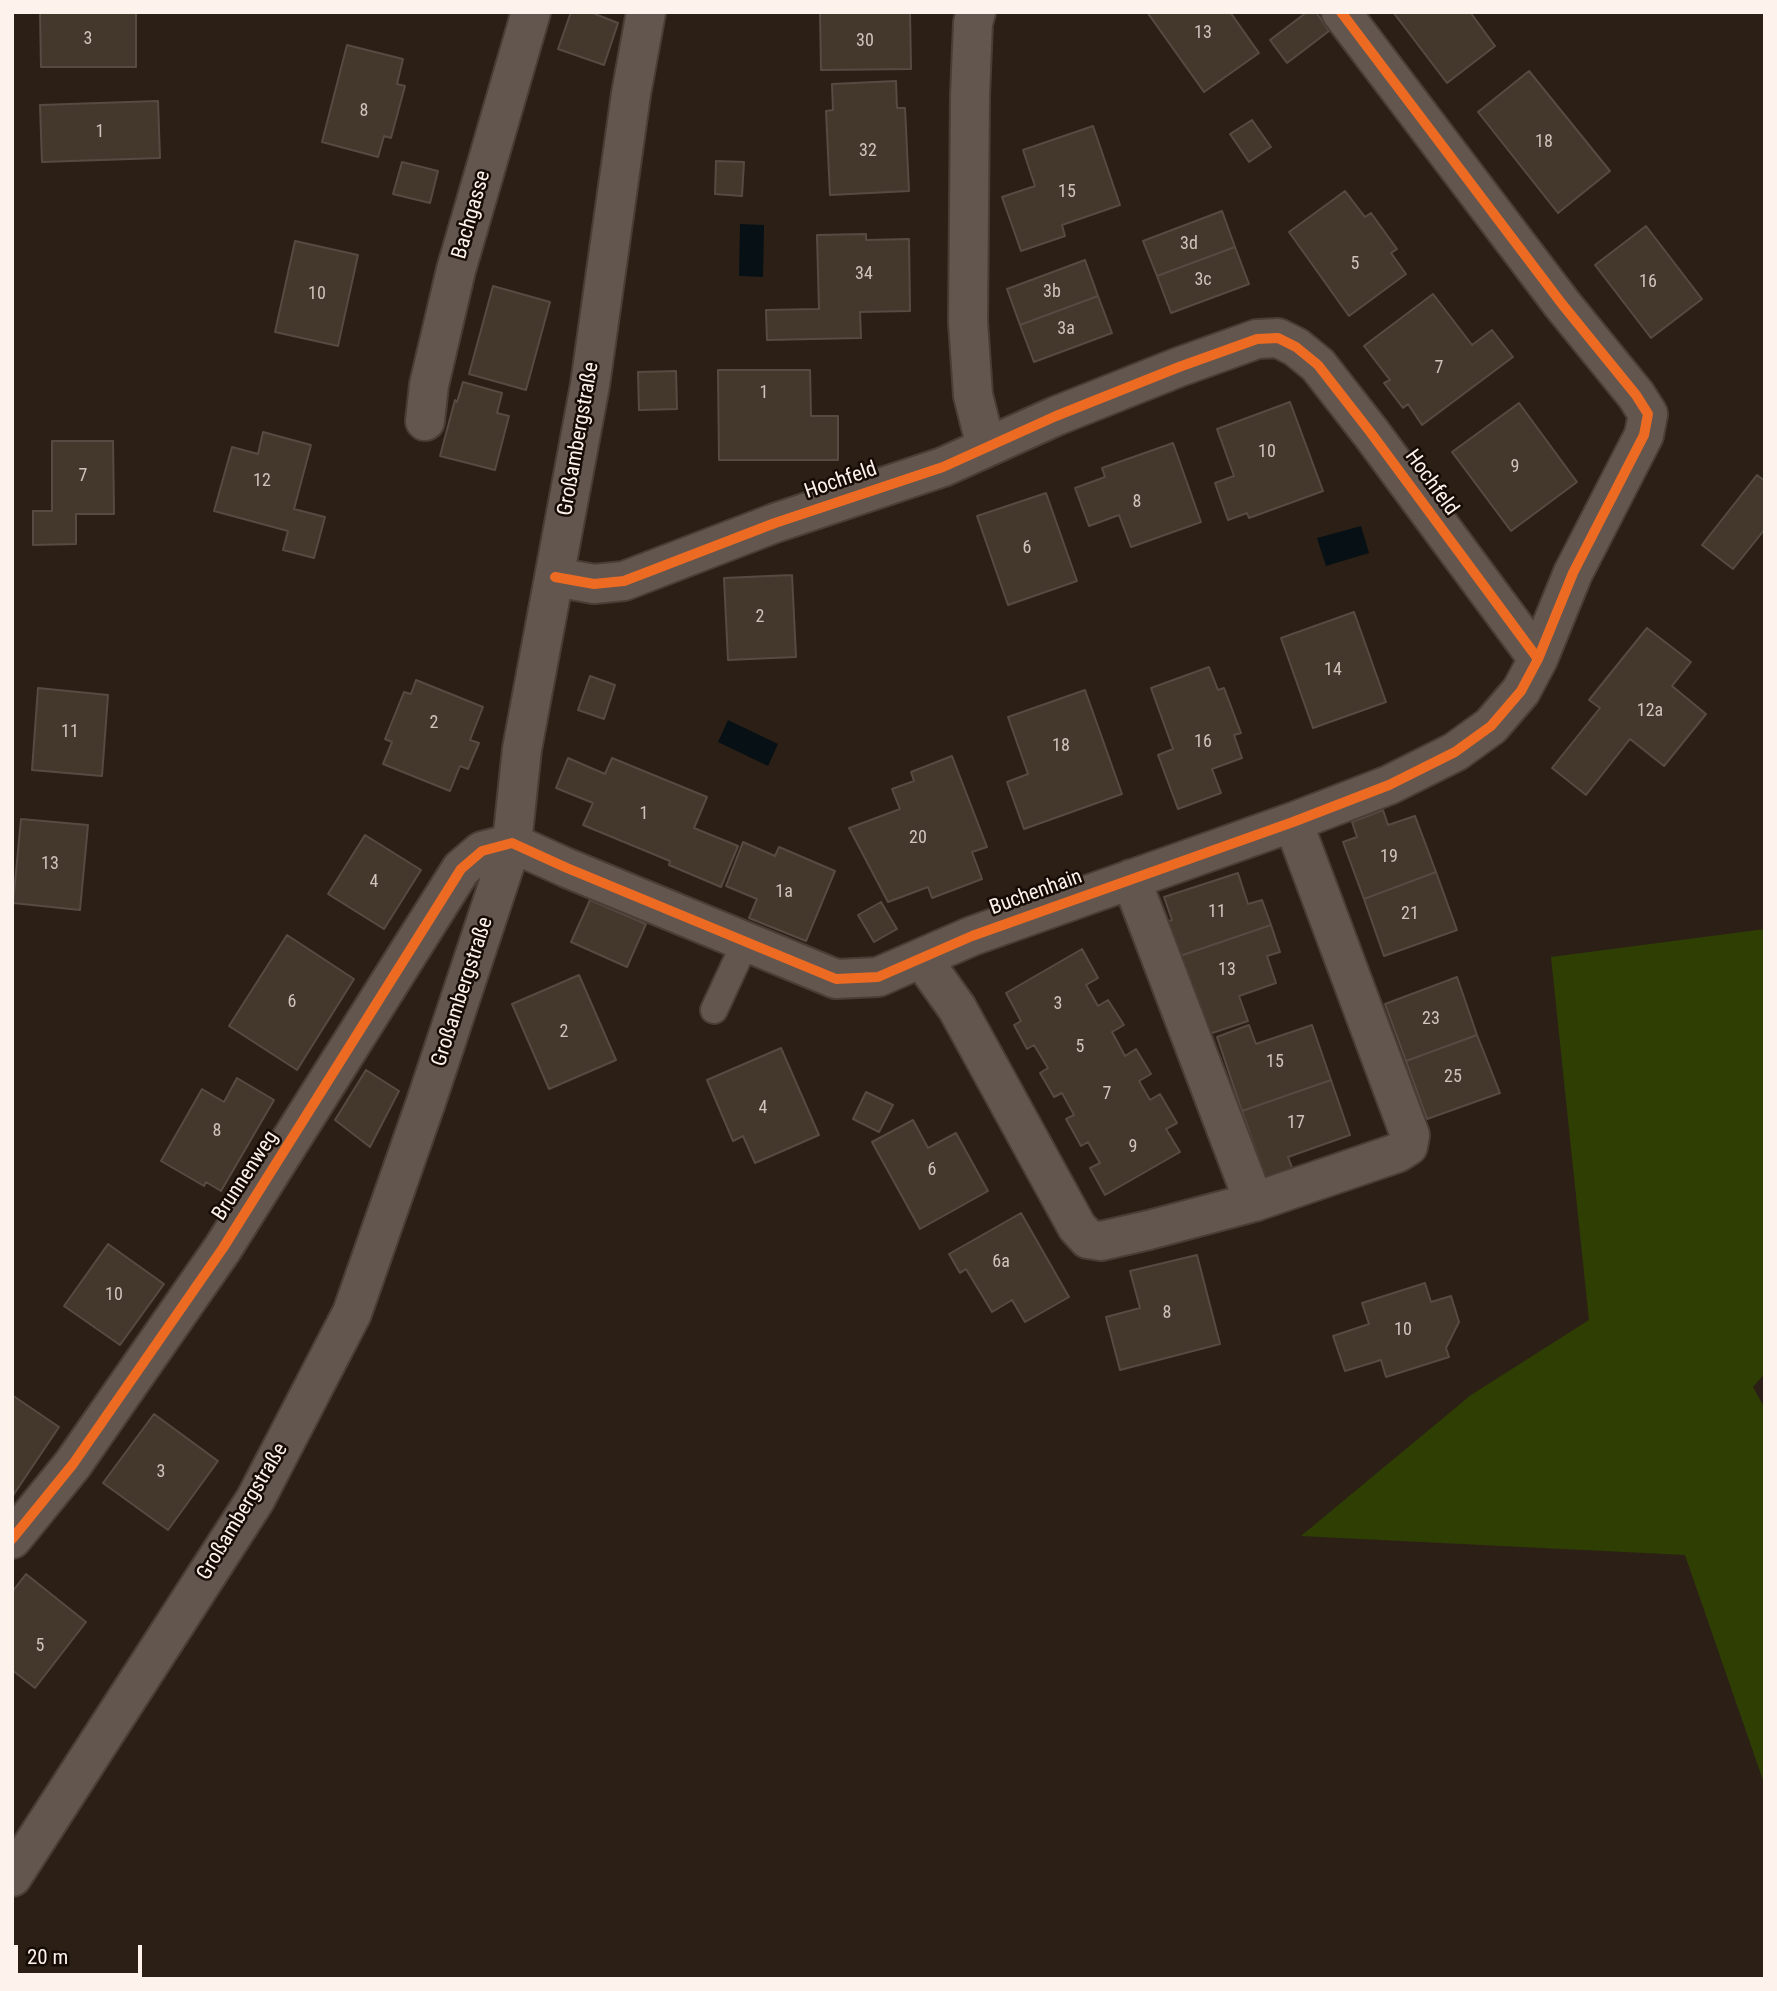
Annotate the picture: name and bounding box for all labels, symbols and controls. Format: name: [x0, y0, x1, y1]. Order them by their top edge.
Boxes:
house number: 13: [1194, 22, 1212, 44]
house number: 3: [84, 28, 92, 50]
house number: 30: [856, 30, 874, 52]
house number: 8: [360, 100, 368, 122]
house number: 1: [96, 121, 104, 143]
house number: 18: [1535, 131, 1553, 153]
house number: 32: [859, 140, 877, 162]
street label: Bachgasse: [447, 168, 497, 262]
house number: 15: [1058, 181, 1076, 203]
house number: 3d: [1180, 233, 1198, 255]
house number: 5: [1351, 253, 1359, 275]
house number: 34: [855, 263, 873, 285]
house number: 3c: [1194, 269, 1212, 291]
house number: 16: [1639, 271, 1657, 293]
house number: 3b: [1043, 281, 1061, 303]
house number: 10: [308, 283, 326, 305]
house number: 3a: [1057, 318, 1075, 340]
house number: 7: [1435, 357, 1443, 379]
street label: Großambergstraße: [553, 360, 605, 518]
house number: 1: [760, 382, 768, 404]
house number: 10: [1258, 441, 1276, 463]
street label: Hochfeld: [1399, 445, 1463, 521]
house number: 9: [1511, 456, 1519, 478]
street label: Hochfeld: [801, 457, 881, 505]
house number: 7: [79, 465, 87, 487]
house number: 12: [253, 470, 271, 492]
house number: 8: [1133, 491, 1141, 513]
house number: 6: [1023, 537, 1031, 559]
house number: 2: [756, 606, 764, 628]
house number: 14: [1324, 659, 1342, 681]
house number: 12a: [1637, 700, 1663, 722]
house number: 2: [430, 712, 438, 734]
house number: 11: [61, 721, 79, 743]
house number: 16: [1194, 731, 1212, 753]
house number: 18: [1052, 735, 1070, 757]
house number: 1: [640, 803, 648, 825]
house number: 20: [909, 827, 927, 849]
house number: 19: [1380, 846, 1398, 868]
house number: 13: [41, 853, 59, 875]
street label: Buchenhain: [986, 865, 1086, 921]
house number: 4: [370, 871, 378, 893]
house number: 1a: [775, 881, 793, 903]
house number: 11: [1208, 901, 1226, 923]
house number: 21: [1401, 903, 1419, 925]
street label: Großambergstraße: [427, 914, 499, 1070]
house number: 13: [1218, 959, 1236, 981]
house number: 6: [288, 991, 296, 1013]
house number: 3: [1054, 993, 1062, 1015]
house number: 23: [1422, 1008, 1440, 1030]
house number: 2: [560, 1021, 568, 1043]
house number: 5: [1076, 1036, 1084, 1058]
house number: 15: [1266, 1051, 1284, 1073]
house number: 25: [1444, 1066, 1462, 1088]
house number: 7: [1103, 1083, 1111, 1105]
house number: 4: [759, 1097, 767, 1119]
house number: 17: [1287, 1112, 1305, 1134]
house number: 8: [213, 1120, 221, 1142]
street label: Brunnenweg: [208, 1126, 284, 1226]
house number: 9: [1129, 1136, 1137, 1158]
house number: 6: [928, 1159, 936, 1181]
house number: 6a: [992, 1251, 1010, 1273]
house number: 10: [105, 1284, 123, 1306]
house number: 8: [1163, 1302, 1171, 1324]
house number: 10: [1394, 1319, 1412, 1341]
street label: Großambergstraße: [192, 1439, 294, 1585]
house number: 3: [157, 1461, 165, 1483]
house number: 5: [36, 1635, 44, 1657]
scale bar: [18, 1932, 145, 1976]
text: 20 m: [27, 1945, 68, 1969]

